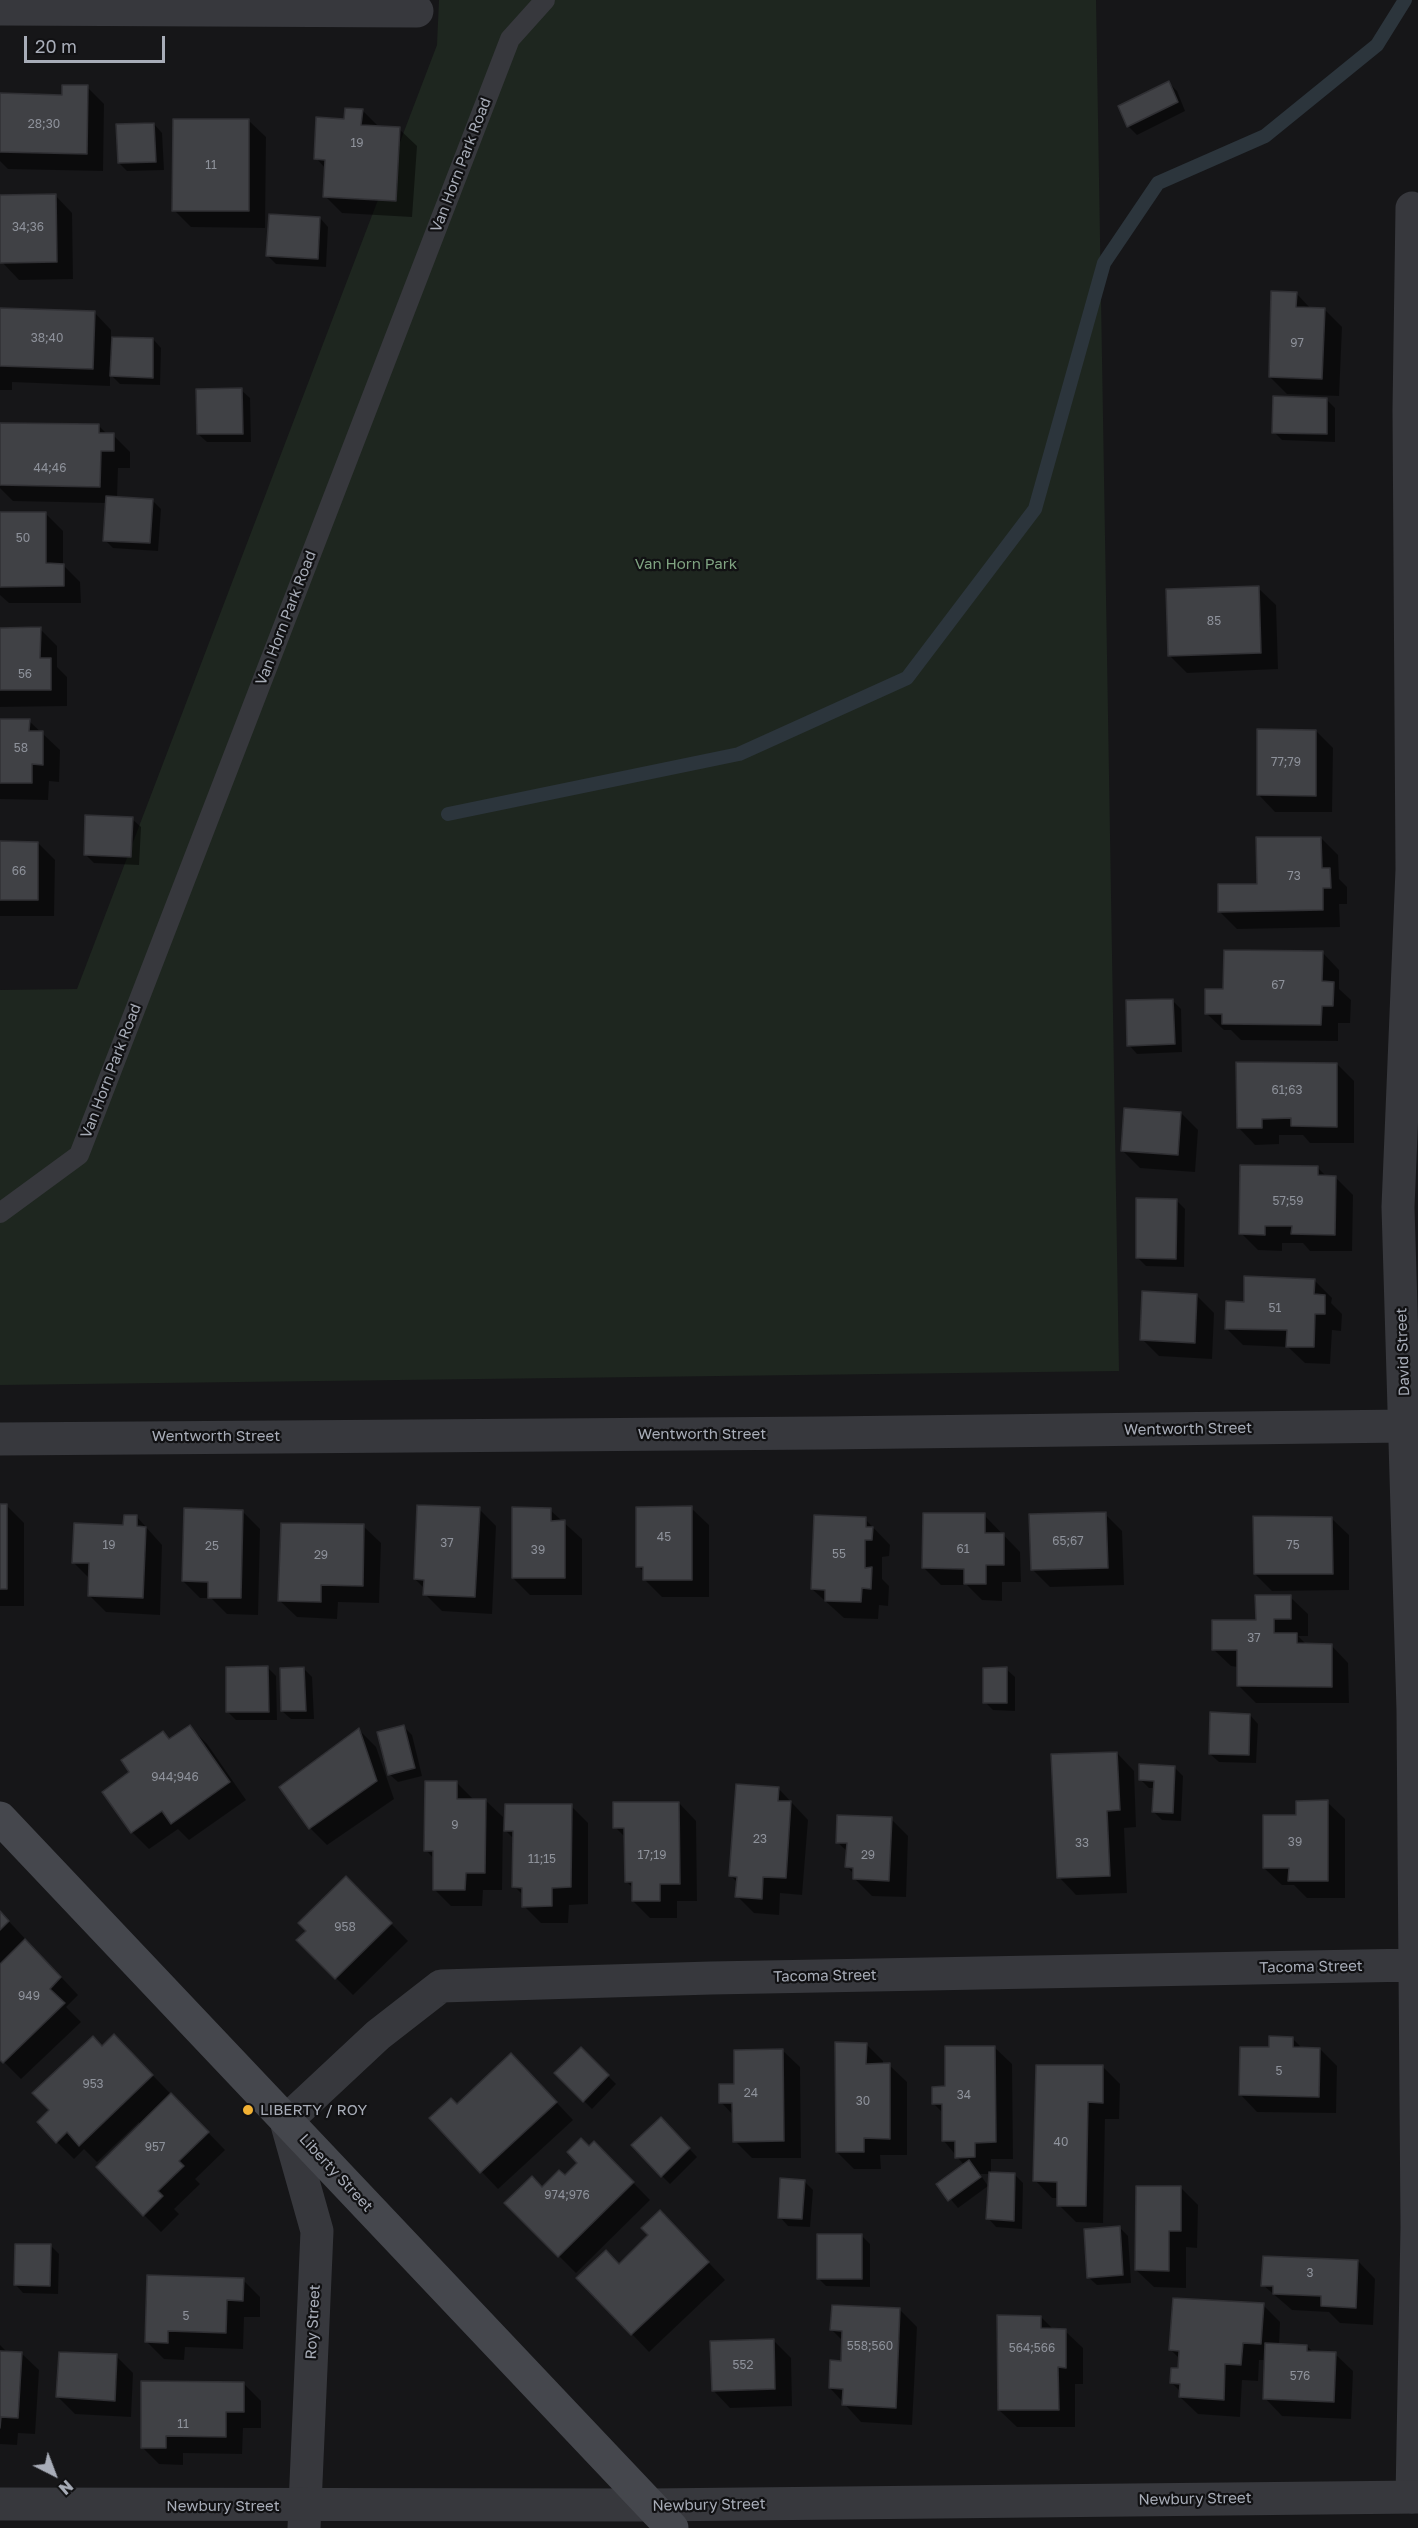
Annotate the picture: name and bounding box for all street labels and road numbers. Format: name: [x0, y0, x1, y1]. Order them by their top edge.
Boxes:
street label: Van Horn Park Road: [427, 95, 495, 235]
street label: Van Horn Park Road: [252, 548, 320, 688]
street label: Van Horn Park Road: [77, 1001, 145, 1141]
street label: David Street: [1392, 1307, 1414, 1397]
street label: Wentworth Street: [1124, 1419, 1252, 1439]
street label: Wentworth Street: [638, 1425, 766, 1443]
street label: Wentworth Street: [152, 1427, 280, 1445]
street label: Tacoma Street: [1259, 1957, 1363, 1977]
street label: Tacoma Street: [773, 1966, 877, 1986]
street label: Liberty Street: [295, 2130, 377, 2216]
street label: Roy Street: [302, 2284, 324, 2360]
street label: Newbury Street: [1138, 2489, 1252, 2509]
street label: Newbury Street: [652, 2495, 766, 2515]
street label: Newbury Street: [166, 2497, 280, 2515]

